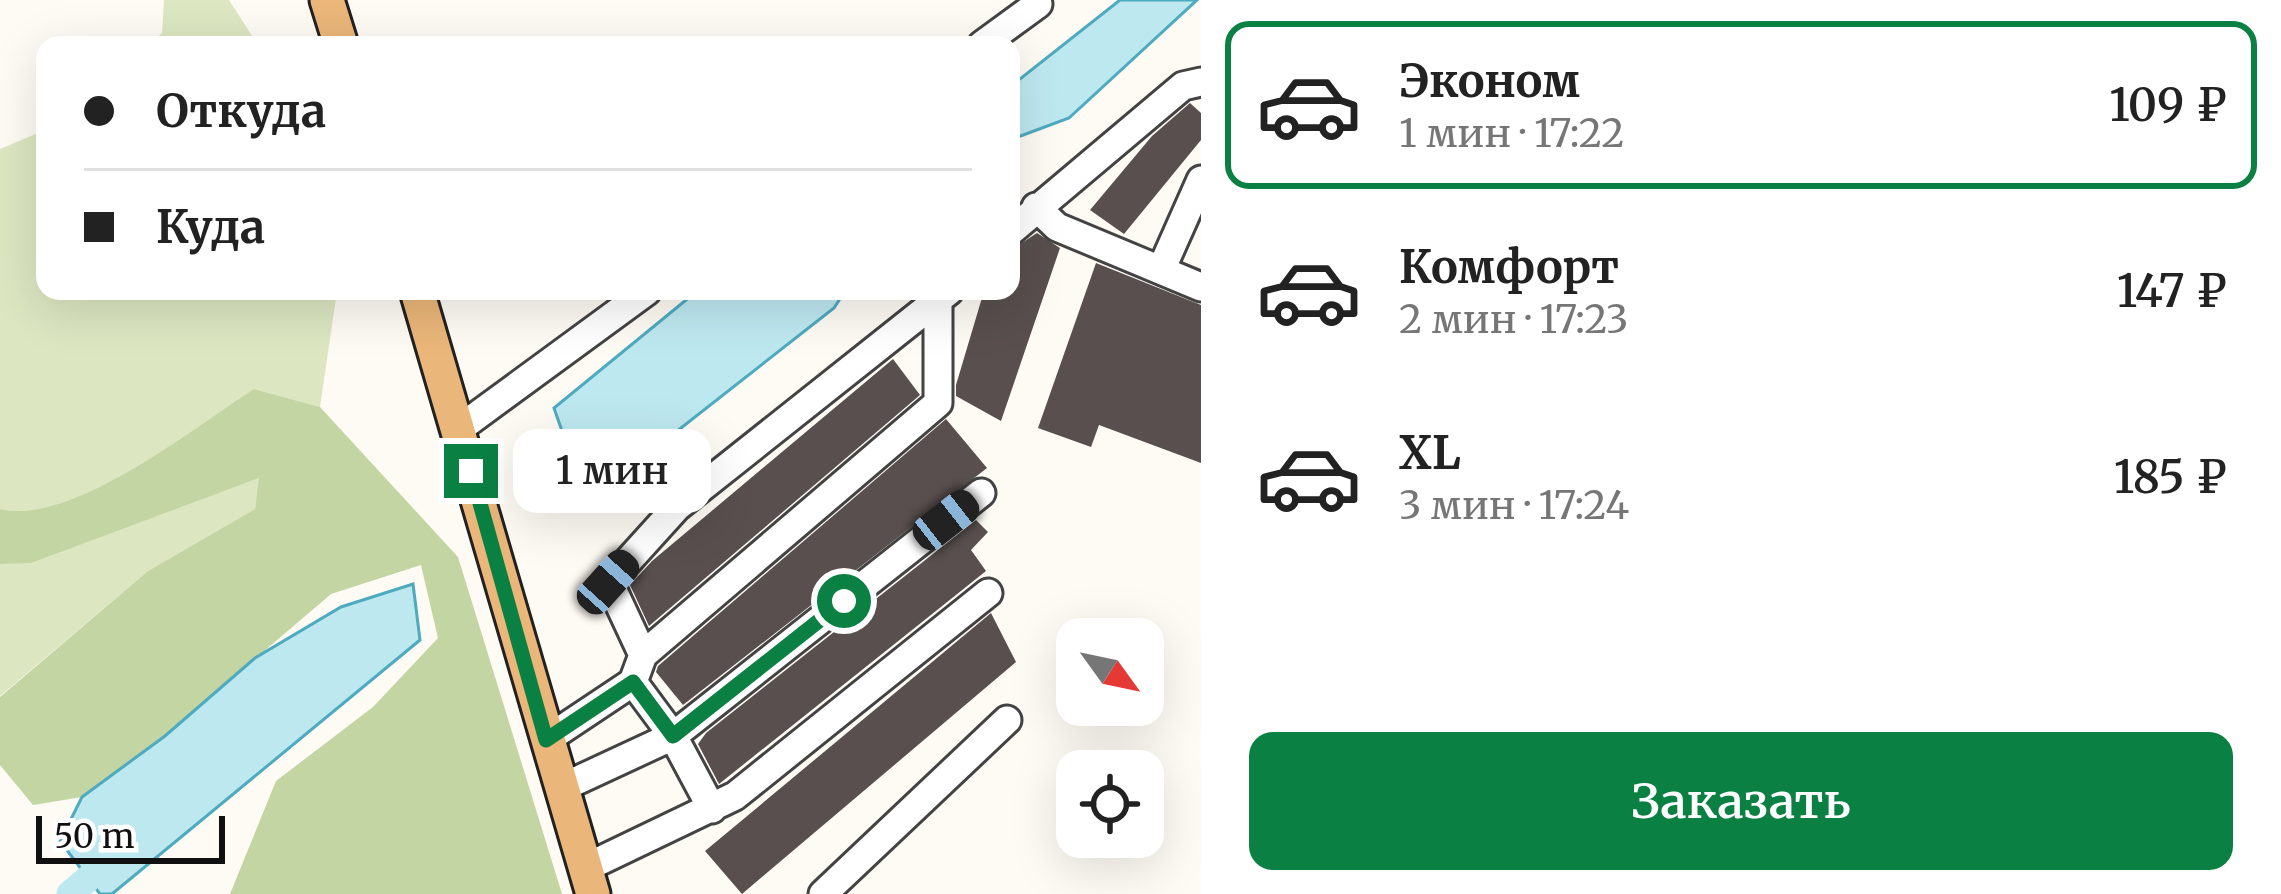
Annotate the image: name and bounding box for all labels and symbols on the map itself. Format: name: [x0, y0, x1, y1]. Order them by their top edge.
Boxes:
callout: 1 мин: [513, 429, 711, 513]
route end: [444, 444, 498, 498]
car: [907, 484, 985, 556]
car: [571, 543, 645, 621]
route start: [817, 574, 871, 628]
north arrow: [1056, 618, 1164, 726]
scale bar: [36, 810, 225, 863]

